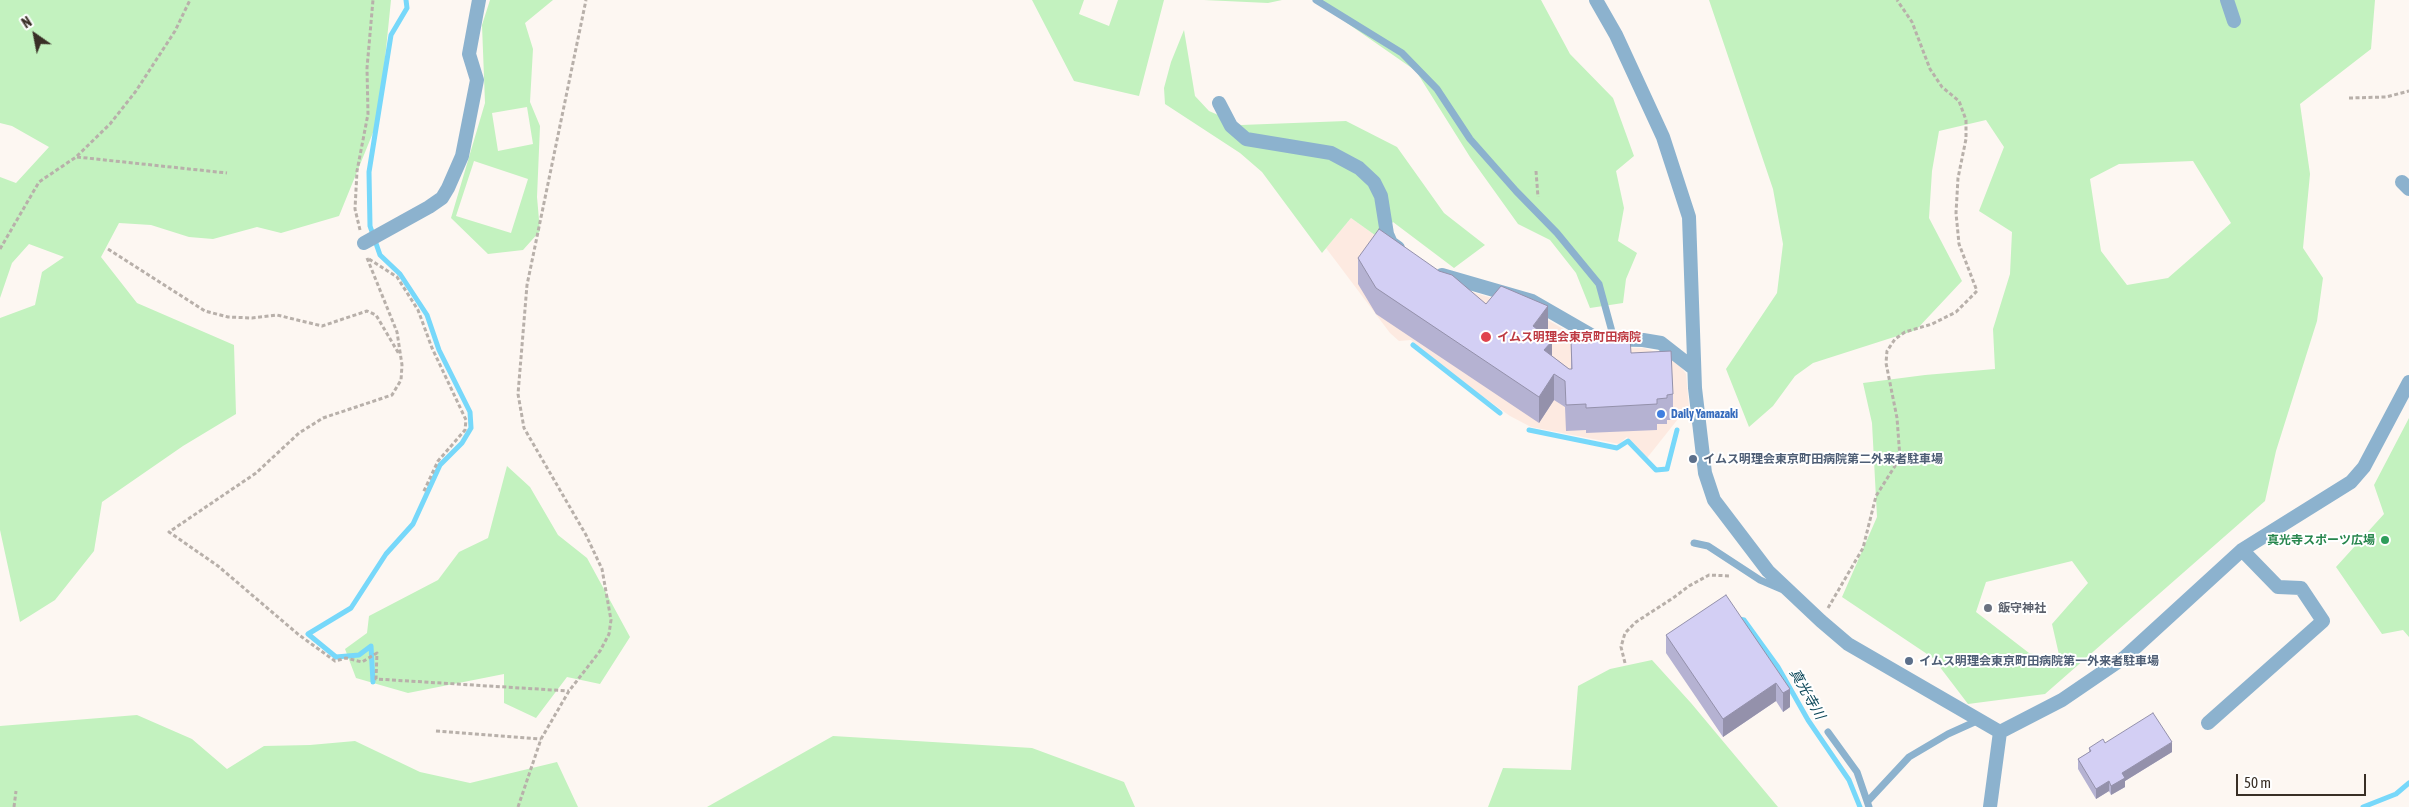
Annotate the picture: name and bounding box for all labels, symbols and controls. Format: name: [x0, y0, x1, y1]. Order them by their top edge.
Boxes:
north arrow: [10, 10, 60, 60]
text: N: [19, 13, 35, 31]
marker: イムス明理会東京町田病院: [1479, 330, 1493, 344]
place label: イムス明理会東京町田病院: [1497, 330, 1641, 344]
place label: Daily Yamazaki: [1671, 407, 1738, 421]
marker: Daily Yamazaki: [1655, 408, 1667, 420]
place label: イムス明理会東京町田病院第二外来者駐車場: [1703, 452, 1943, 466]
marker: イムス明理会東京町田病院第二外来者駐車場: [1687, 453, 1699, 465]
place label: 真光寺スポーツ広場: [2267, 533, 2375, 547]
marker: 真光寺スポーツ広場: [2379, 534, 2391, 546]
place label: 飯守神社: [1998, 601, 2046, 615]
marker: 飯守神社: [1982, 602, 1994, 614]
place label: イムス明理会東京町田病院第一外来者駐車場: [1919, 654, 2159, 668]
marker: イムス明理会東京町田病院第一外来者駐車場: [1903, 655, 1915, 667]
water label: 真光寺川: [1786, 666, 1828, 722]
scale bar: [2239, 764, 2369, 796]
text: 50 m: [2244, 774, 2271, 791]

